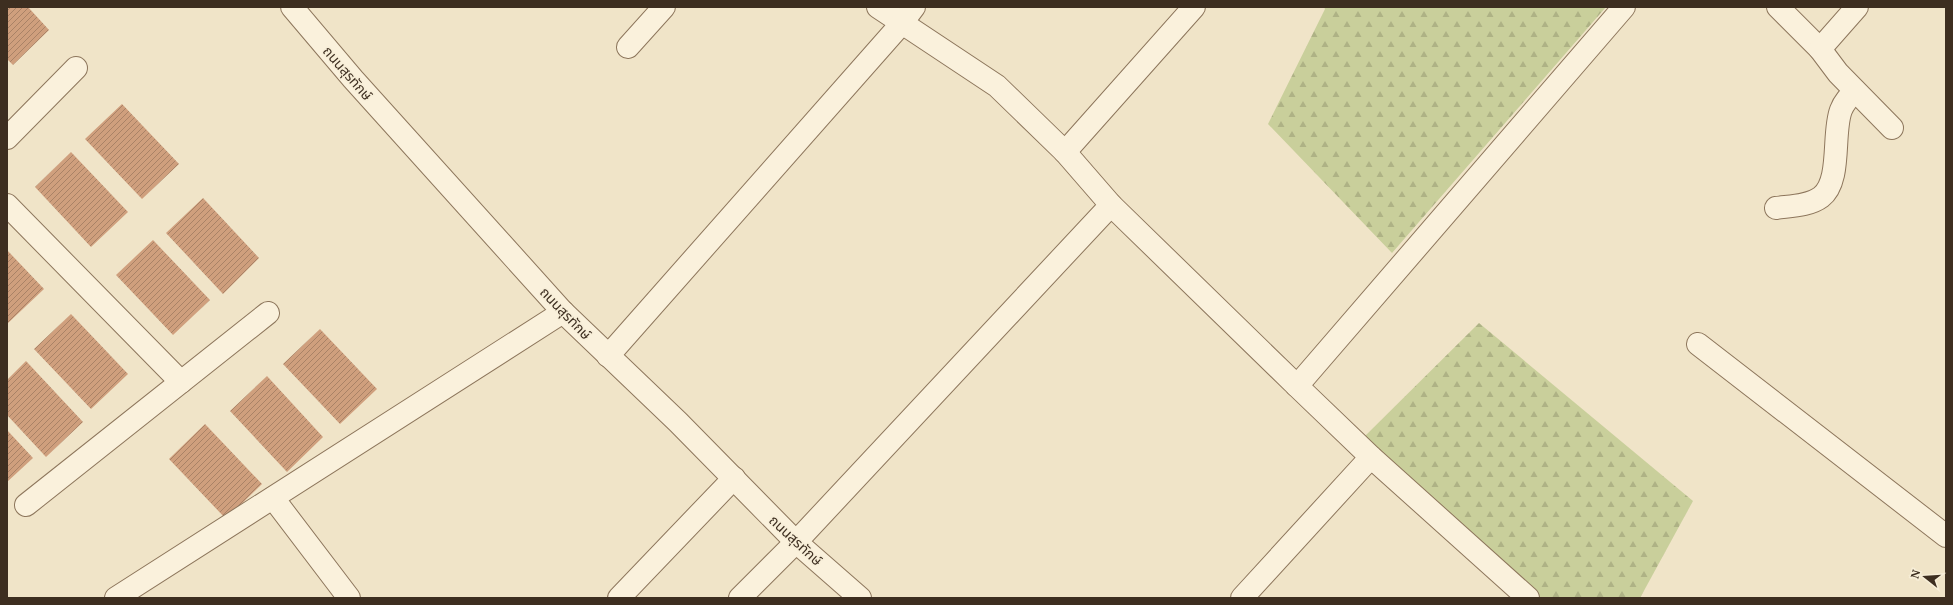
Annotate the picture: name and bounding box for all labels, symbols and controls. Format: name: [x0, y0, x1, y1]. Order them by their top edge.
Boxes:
street label: ถนนสุรทักษ์: [319, 42, 377, 104]
street label: ถนนสุรทักษ์: [536, 283, 596, 343]
street label: ถนนสุรทักษ์: [765, 510, 827, 570]
north arrow: [1905, 557, 1945, 597]
text: N: [1907, 567, 1923, 580]

